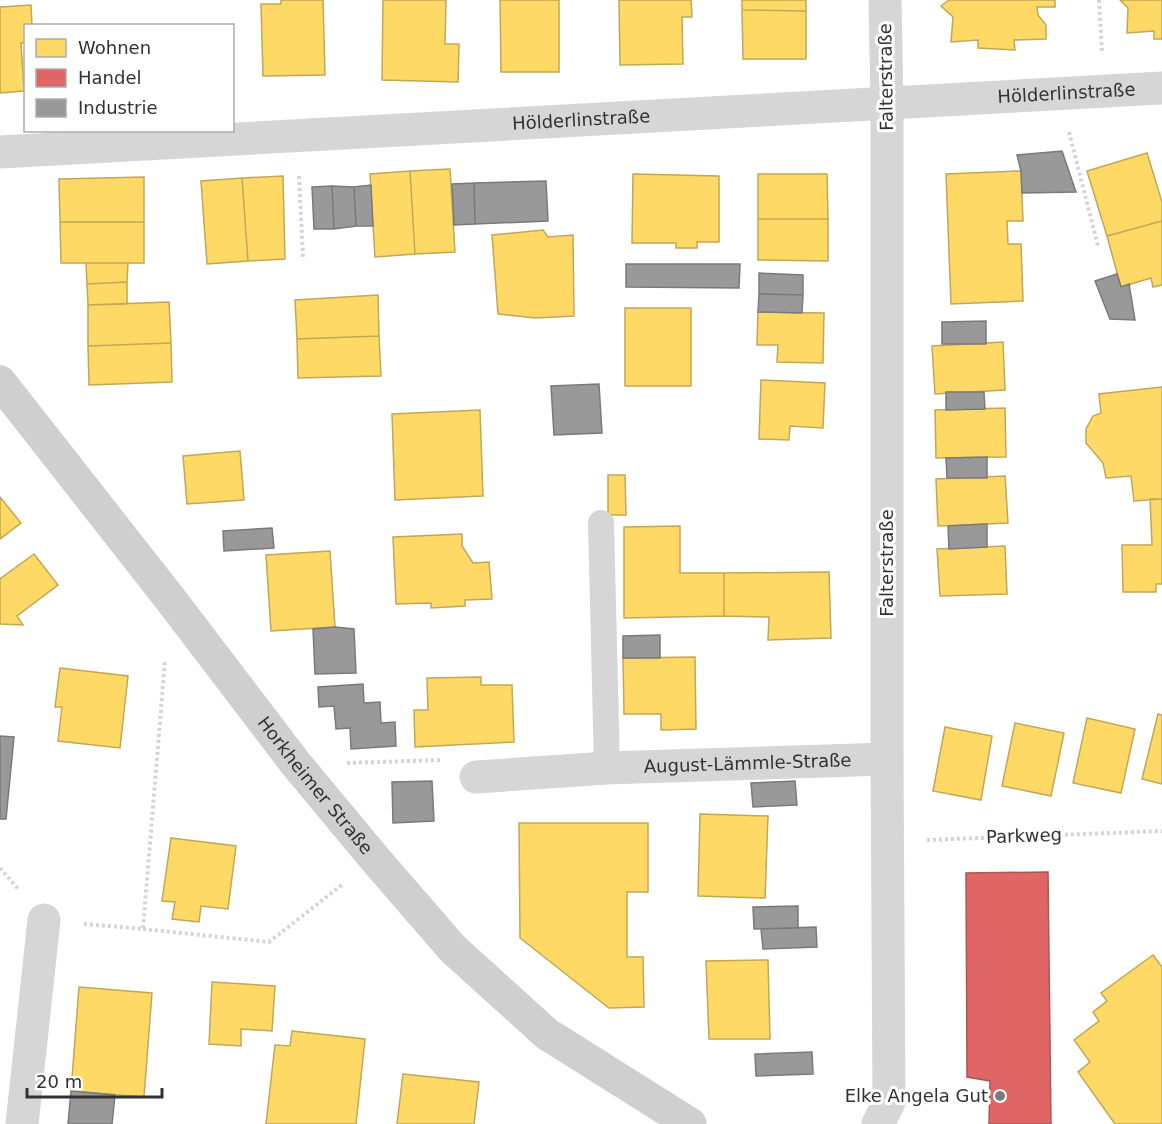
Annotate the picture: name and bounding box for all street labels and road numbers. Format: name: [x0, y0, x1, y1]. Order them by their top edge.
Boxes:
street label: Falterstraße: [874, 23, 897, 131]
street label: Hölderlinstraße: [997, 78, 1136, 107]
street label: Hölderlinstraße: [511, 105, 651, 134]
street label: Falterstraße: [876, 509, 897, 617]
street label: Horkheimer Straße: [254, 712, 378, 858]
street label: August-Lämmle-Straße: [643, 749, 852, 777]
street label: Parkweg: [986, 824, 1062, 847]

